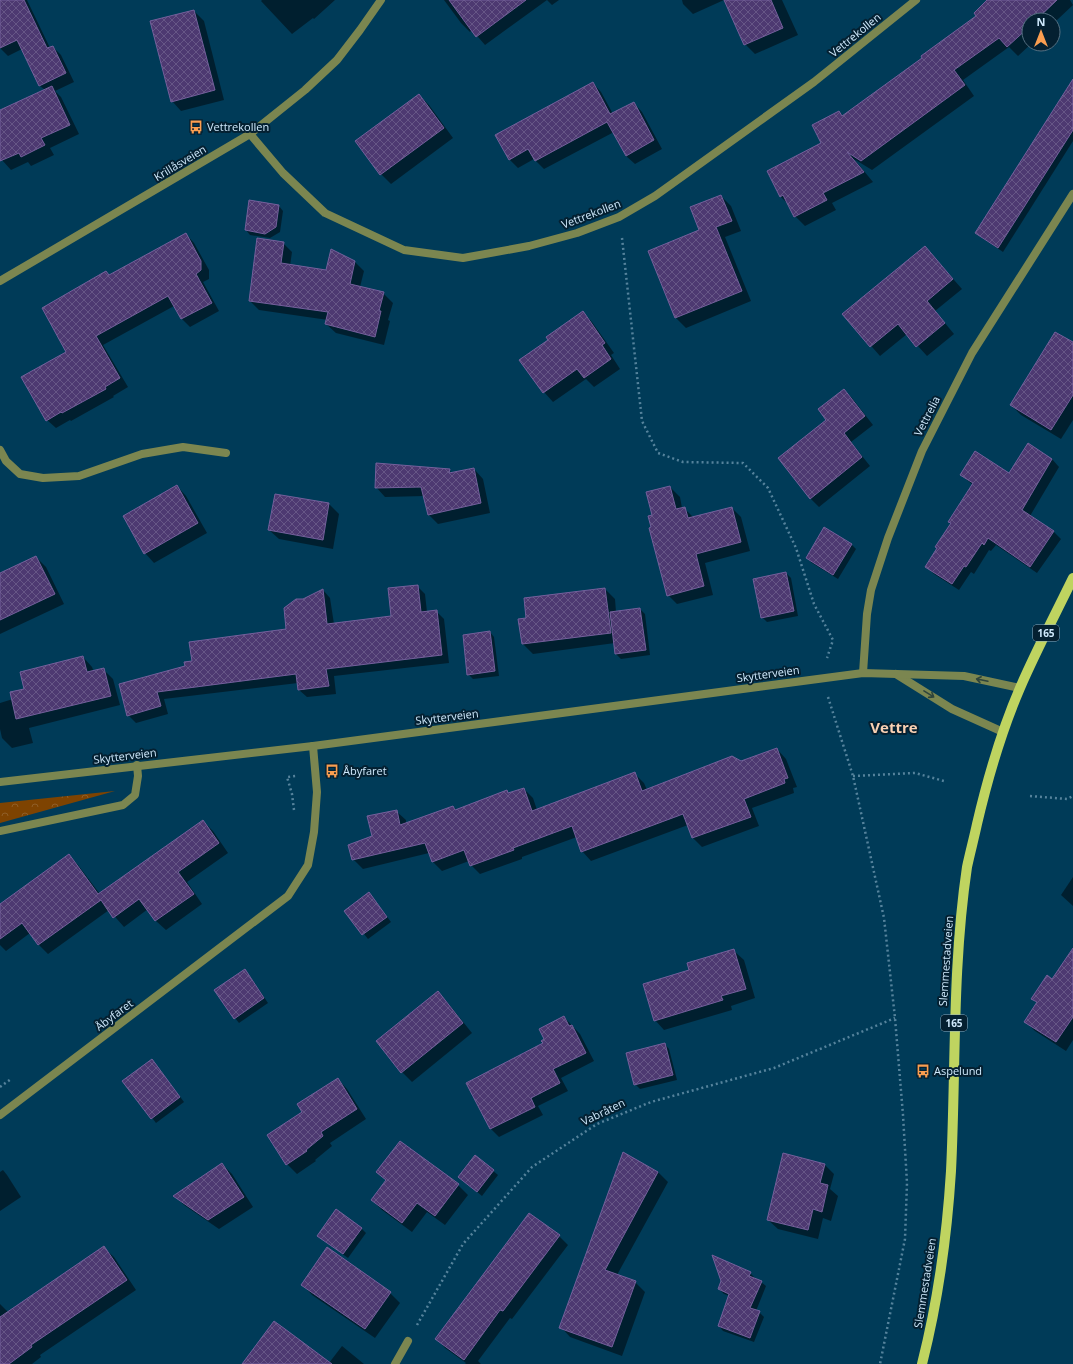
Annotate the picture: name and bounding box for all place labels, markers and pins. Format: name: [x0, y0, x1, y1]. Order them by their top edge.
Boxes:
bus stop icon: Vettrekollen: [188, 119, 204, 135]
place label: Vettrekollen: [207, 119, 269, 134]
bus stop icon: Åbyfaret: [324, 763, 340, 779]
place label: Åbyfaret: [343, 763, 387, 778]
bus stop icon: Aspelund: [915, 1063, 931, 1079]
place label: Aspelund: [934, 1063, 982, 1078]

